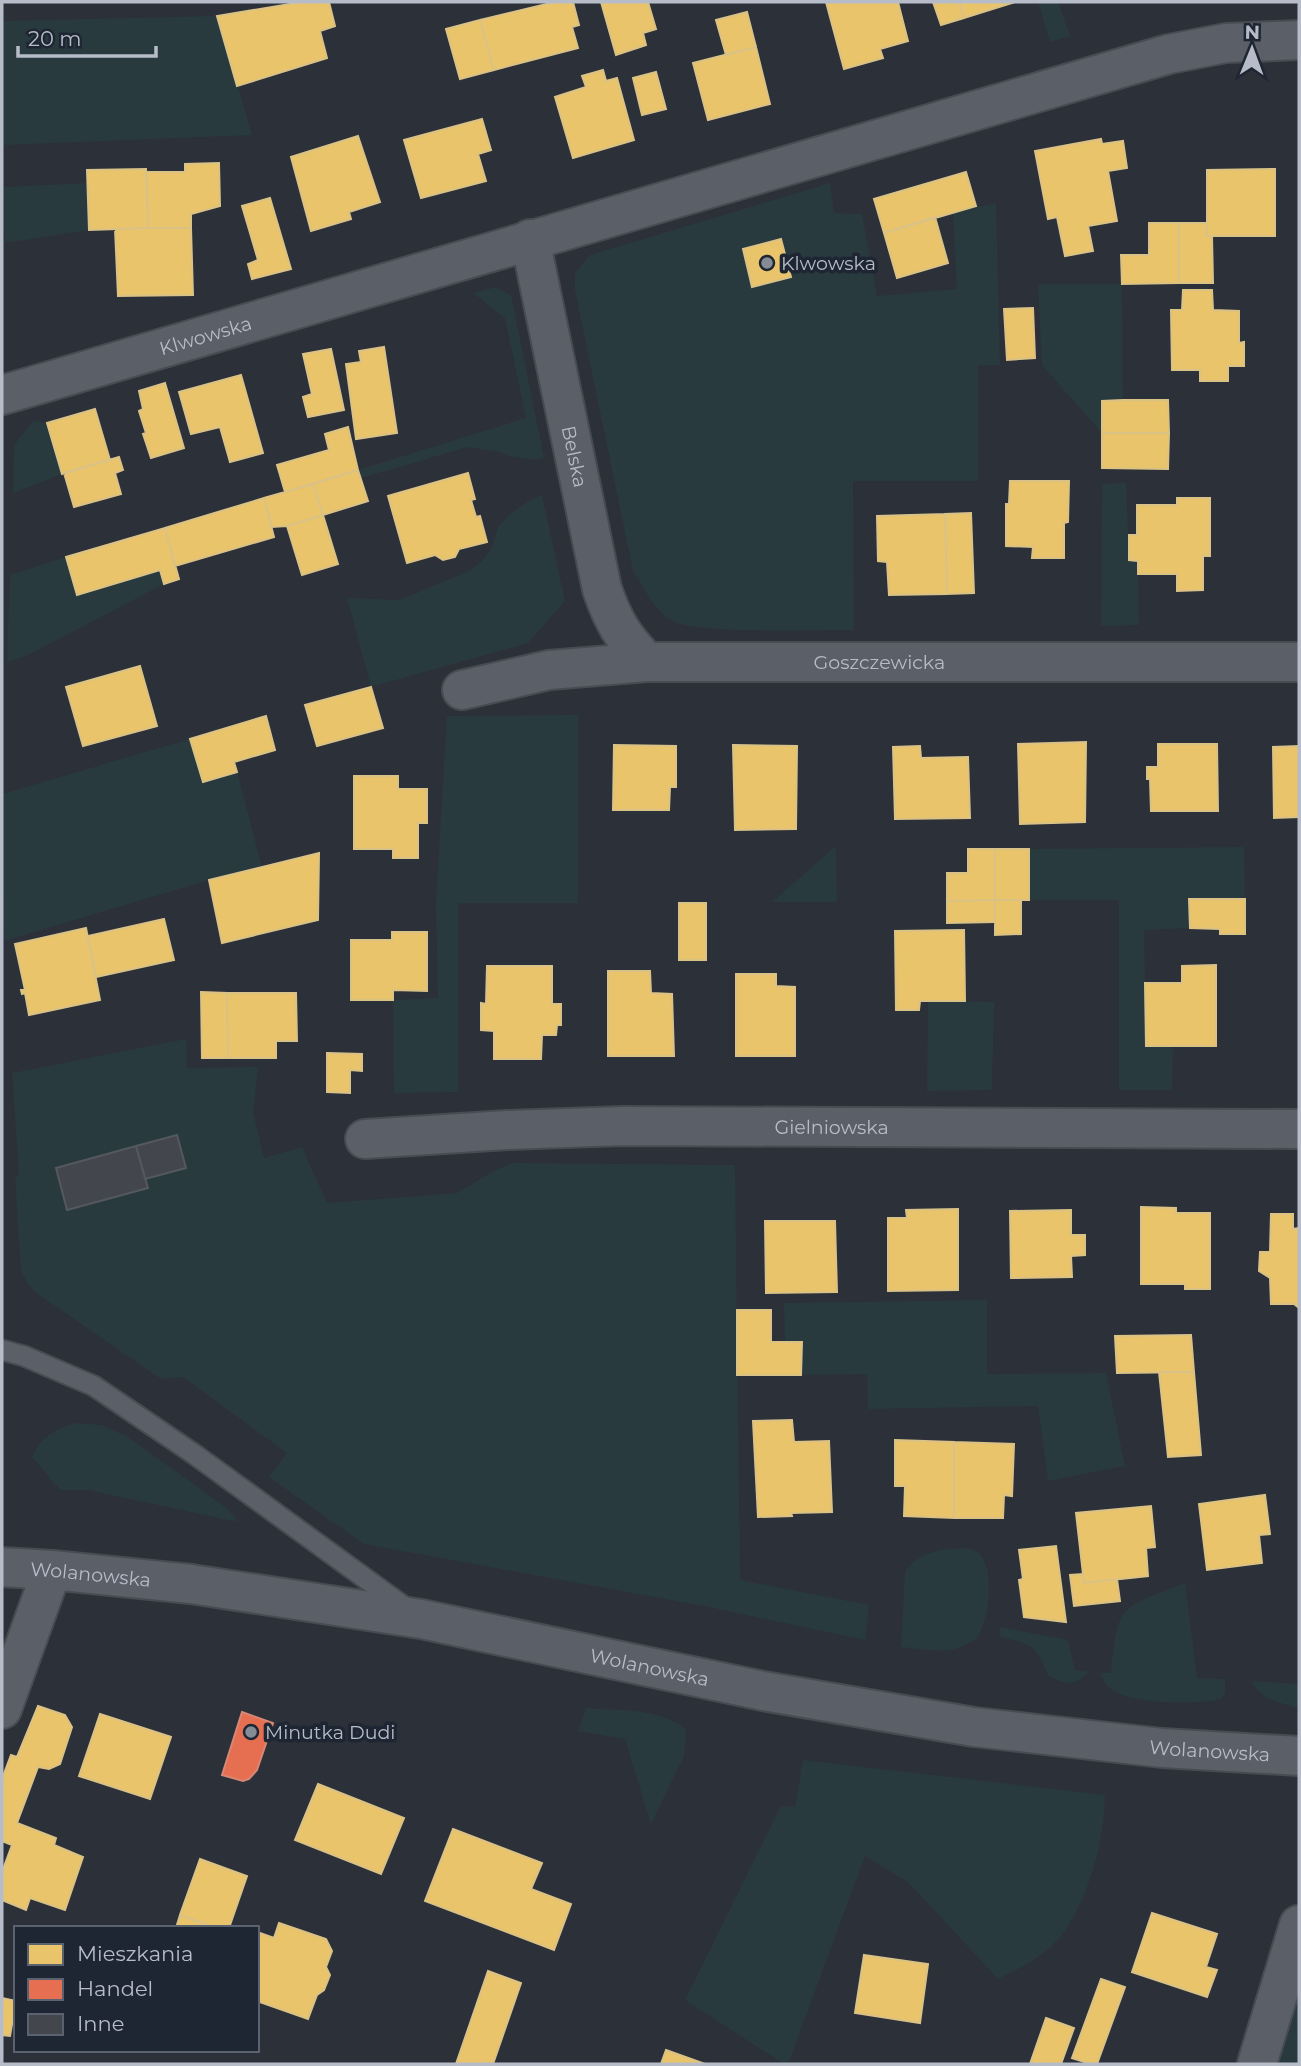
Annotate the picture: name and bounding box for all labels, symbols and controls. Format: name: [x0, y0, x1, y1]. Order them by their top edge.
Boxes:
scale bar: [18, 14, 156, 58]
north arrow: [1217, 14, 1287, 84]
text: N: [1244, 21, 1260, 44]
text: 20 m: [28, 26, 82, 51]
place label: Klwowska: [781, 252, 876, 275]
marker: Klwowska: [759, 255, 775, 271]
street label: Klwowska: [157, 312, 254, 360]
street label: Belska: [557, 424, 592, 490]
street label: Goszczewicka: [814, 651, 945, 674]
street label: Gielniowska: [774, 1116, 889, 1139]
street label: Wolanowska: [30, 1558, 152, 1592]
street label: Wolanowska: [588, 1644, 711, 1691]
place label: Minutka Dudi: [265, 1721, 395, 1744]
marker: Minutka Dudi: [243, 1724, 259, 1740]
street label: Wolanowska: [1148, 1736, 1271, 1766]
legend: [14, 1926, 259, 2052]
text: Mieszkania: [77, 1941, 193, 1966]
text: Handel: [77, 1976, 153, 2001]
text: Inne: [77, 2011, 124, 2036]

